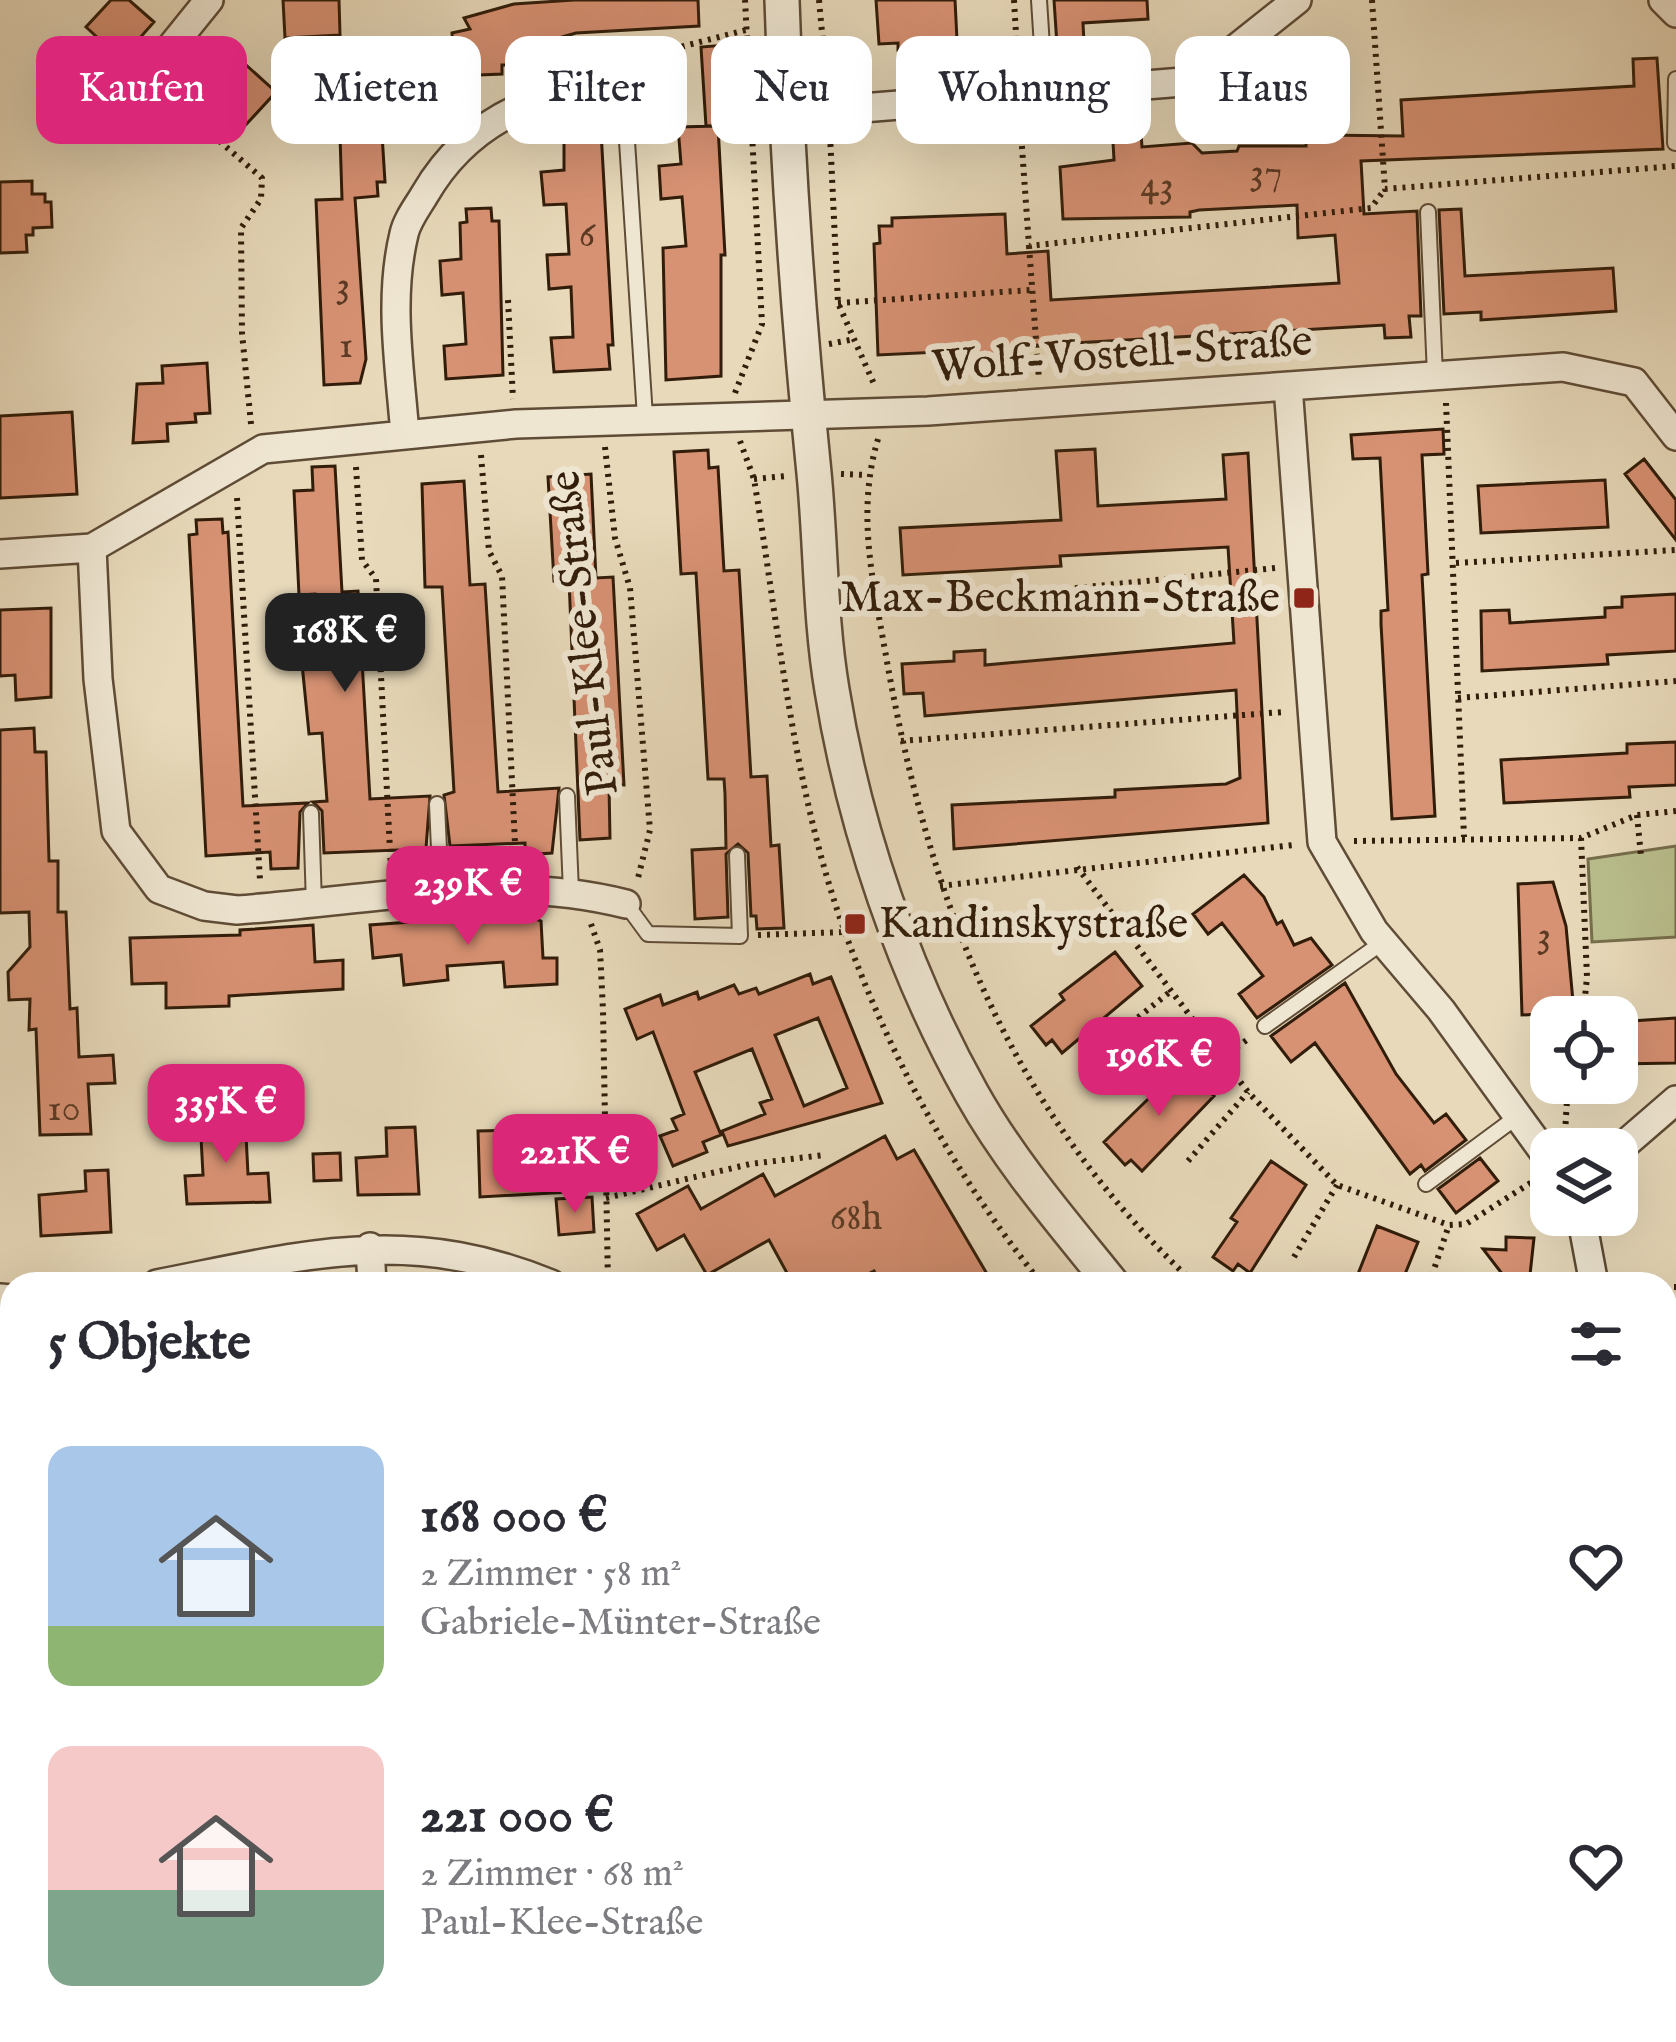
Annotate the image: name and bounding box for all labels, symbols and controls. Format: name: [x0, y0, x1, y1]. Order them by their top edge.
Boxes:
chip: Kaufen: [36, 36, 247, 144]
chip: Mieten: [271, 36, 481, 144]
chip: Filter: [505, 36, 687, 144]
chip: Neu: [711, 36, 872, 144]
chip: Wohnung: [896, 36, 1151, 144]
chip: Haus: [1175, 36, 1350, 144]
house number: 37: [1250, 148, 1282, 197]
house number: 43: [1140, 161, 1174, 210]
house number: 6: [579, 211, 597, 260]
house number: 3: [336, 261, 350, 310]
street label: Wolf-Vostell-Straße: [930, 313, 1314, 397]
house number: 1: [339, 322, 353, 371]
street label: Paul-Klee-Straße: [537, 467, 633, 799]
place label: Max-Beckmann-Straße: [840, 570, 1280, 627]
marker: Max-Beckmann-Straße: [1291, 585, 1317, 611]
pin: 168K €: [247, 593, 443, 695]
text: 168K €: [292, 607, 398, 656]
pin: 239K €: [370, 846, 566, 948]
text: 239K €: [413, 860, 523, 909]
place label: Kandinskystraße: [879, 896, 1188, 953]
marker: Kandinskystraße: [842, 911, 868, 937]
house number: 3: [1537, 911, 1551, 960]
map controls: [1530, 996, 1638, 1236]
button: locate: [1530, 996, 1638, 1104]
pin: 196K €: [1061, 1017, 1257, 1119]
text: 196K €: [1105, 1031, 1213, 1080]
pin: 335K €: [128, 1064, 324, 1166]
text: 335K €: [175, 1078, 277, 1127]
house number: 10: [47, 1085, 81, 1134]
pin: 221K €: [477, 1114, 673, 1216]
text: 221K €: [520, 1128, 630, 1177]
button: layers: [1530, 1128, 1638, 1236]
house number: 68h: [830, 1194, 882, 1243]
icon: filters: [1563, 1311, 1629, 1377]
text: 5 Objekte: [48, 1312, 251, 1377]
text: 168 000 €: [420, 1485, 608, 1550]
icon: home: [144, 1494, 288, 1638]
icon: heart: [1563, 1533, 1629, 1599]
text: 2 Zimmer · 58 m²: [420, 1550, 682, 1599]
text: Gabriele-Münter-Straße: [420, 1599, 821, 1648]
text: 221 000 €: [420, 1785, 614, 1850]
icon: home: [144, 1794, 288, 1938]
icon: heart: [1563, 1833, 1629, 1899]
text: 2 Zimmer · 68 m²: [420, 1850, 684, 1899]
text: Paul-Klee-Straße: [420, 1899, 703, 1948]

